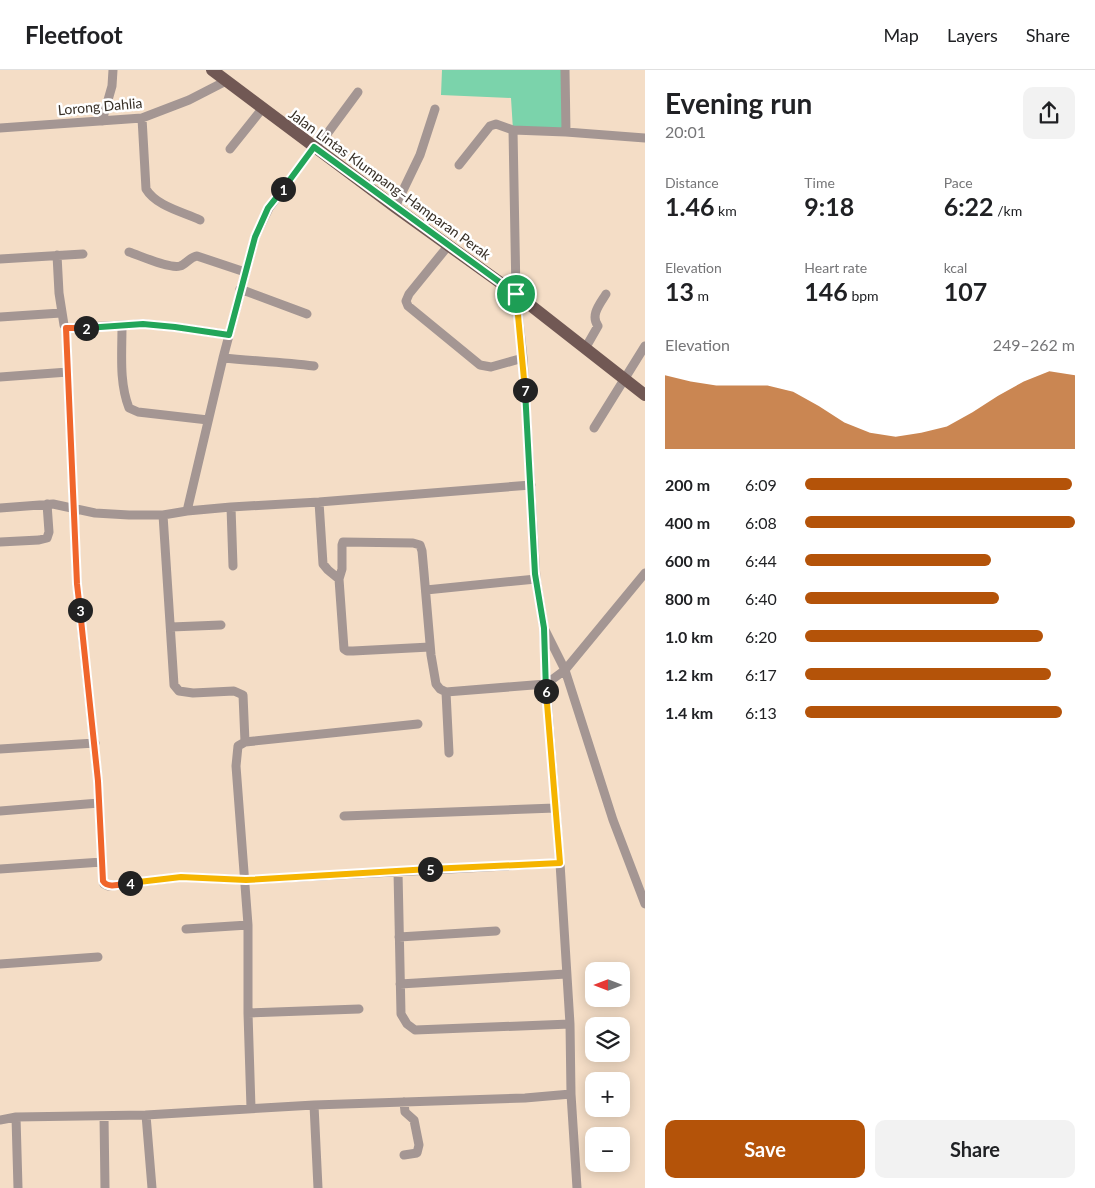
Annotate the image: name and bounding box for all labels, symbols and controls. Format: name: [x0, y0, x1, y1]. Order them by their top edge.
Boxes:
text: Fleetfoot: [25, 20, 123, 49]
text: Map: [883, 24, 919, 46]
text: Layers: [947, 24, 998, 46]
text: Share: [1026, 24, 1070, 46]
text: Evening run: [665, 86, 812, 120]
button: share: [1023, 87, 1075, 139]
street label: Lorong Dahlia: [57, 94, 143, 118]
street label: Jalan Lintas Klumpang–Hamparan Perak: [286, 105, 495, 264]
text: 20:01: [665, 122, 706, 141]
text: Distance: [665, 174, 719, 191]
text: Time: [804, 174, 835, 191]
text: Pace: [944, 174, 973, 191]
pin: 1: [270, 176, 296, 202]
text: 1: [279, 181, 288, 198]
text: 1.46: [665, 191, 714, 221]
text: 9:18: [804, 191, 854, 221]
text: 6:22: [944, 191, 994, 221]
text: km: [714, 202, 737, 219]
text: /km: [994, 202, 1022, 219]
text: Elevation: [665, 259, 722, 276]
text: Heart rate: [804, 259, 867, 276]
text: kcal: [944, 259, 967, 276]
pin: [495, 273, 537, 315]
text: 13: [665, 276, 694, 306]
text: 146: [804, 276, 848, 306]
text: 107: [944, 276, 987, 306]
icon: arrive: [502, 280, 530, 308]
text: m: [694, 287, 709, 304]
text: bpm: [848, 287, 879, 304]
pin: 2: [74, 316, 98, 340]
text: 2: [82, 320, 91, 337]
text: Elevation: [665, 335, 730, 354]
text: 249–262 m: [993, 335, 1075, 354]
pin: 7: [512, 378, 538, 402]
text: 7: [521, 382, 530, 399]
text: 200 m: [665, 475, 710, 494]
text: 6:09: [745, 475, 777, 494]
text: 400 m: [665, 513, 710, 532]
text: 6:08: [745, 513, 777, 532]
text: 600 m: [665, 551, 710, 570]
text: 6:44: [745, 551, 777, 570]
text: 800 m: [665, 589, 710, 608]
text: 6:40: [745, 589, 777, 608]
pin: 3: [68, 598, 92, 622]
text: 3: [76, 602, 85, 619]
text: 1.0 km: [665, 627, 713, 646]
text: 6:20: [745, 627, 777, 646]
text: 1.2 km: [665, 665, 713, 684]
text: 6:17: [745, 665, 777, 684]
pin: 6: [534, 678, 558, 704]
text: 6: [542, 683, 551, 700]
text: 1.4 km: [665, 703, 713, 722]
text: 6:13: [745, 703, 777, 722]
pin: 5: [418, 856, 442, 882]
text: 5: [426, 861, 435, 878]
pin: 4: [118, 870, 142, 896]
text: 4: [126, 875, 135, 892]
north arrow: [585, 962, 630, 1008]
map controls: [585, 962, 630, 1172]
button: layers: [585, 1017, 630, 1062]
button: +: [585, 1072, 630, 1117]
button: Save: [665, 1120, 865, 1178]
button: Share: [875, 1120, 1075, 1178]
button: −: [585, 1127, 630, 1172]

